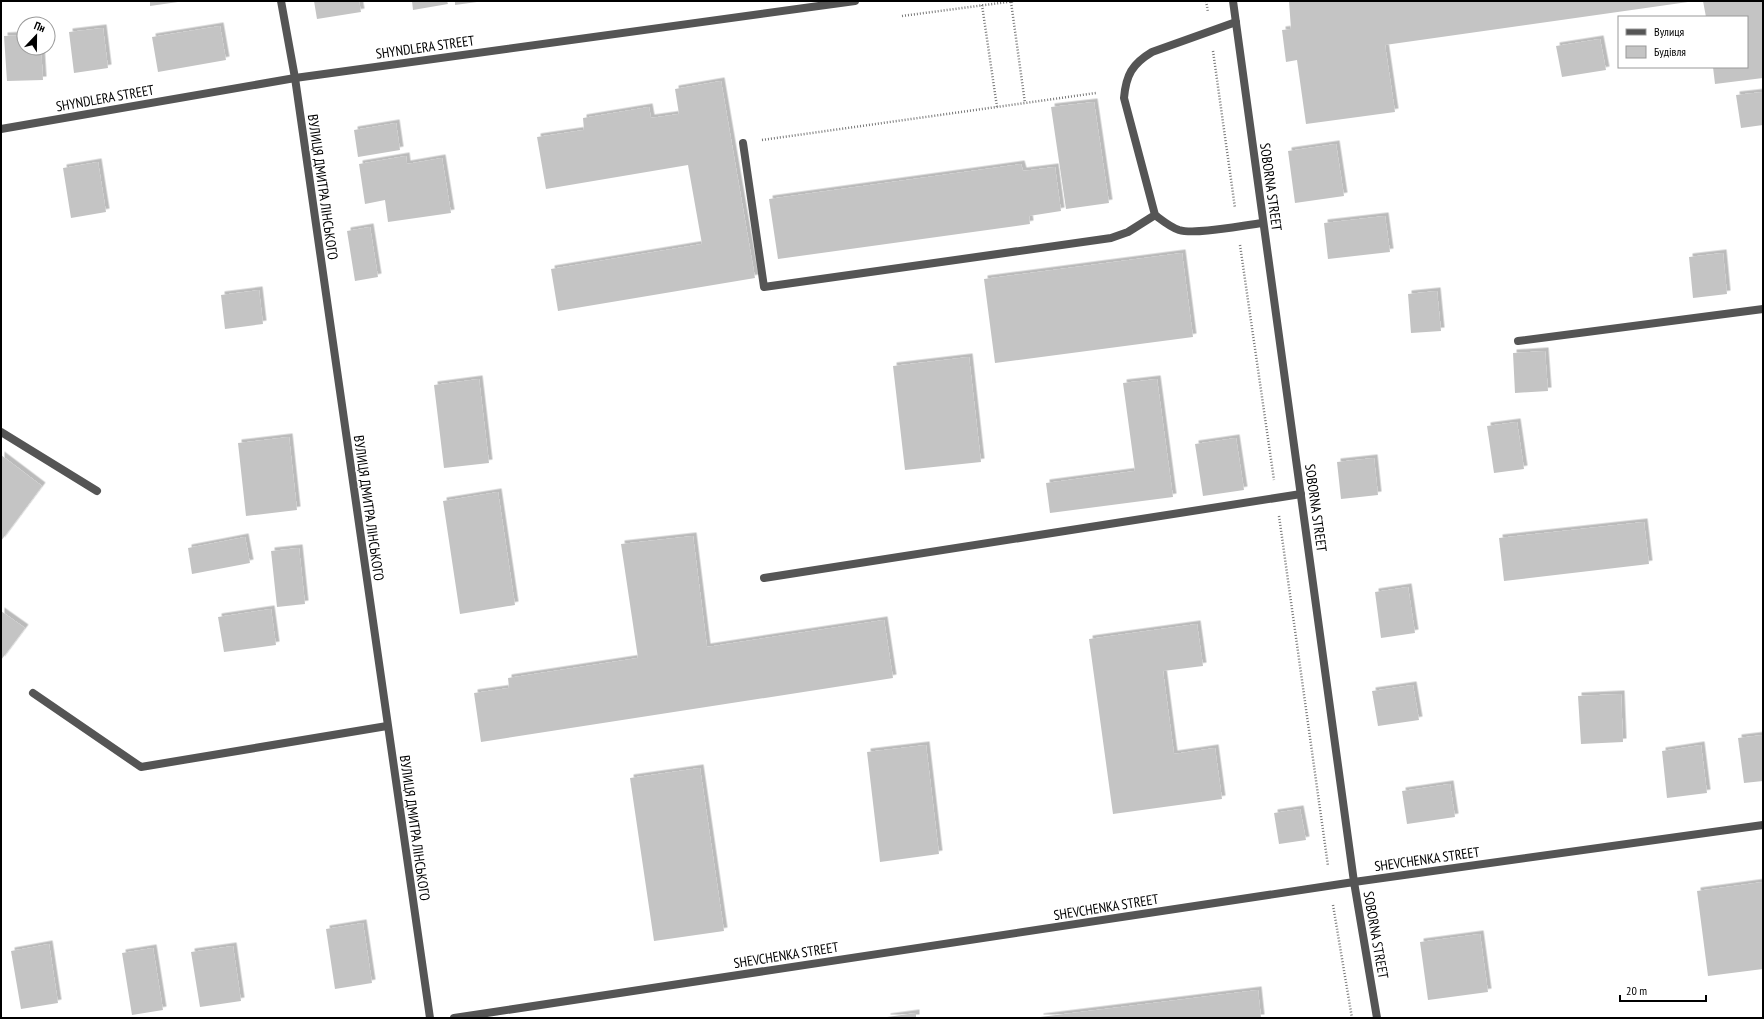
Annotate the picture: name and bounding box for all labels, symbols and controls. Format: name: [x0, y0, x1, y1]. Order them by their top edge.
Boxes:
north arrow: [16, 16, 56, 56]
legend: [1618, 16, 1748, 68]
text: Пн: [32, 18, 47, 35]
text: Вулиця: [1654, 24, 1684, 39]
street label: SHYNDLERA STREET: [375, 31, 476, 63]
text: Будівля: [1654, 44, 1686, 59]
street label: SHYNDLERA STREET: [55, 80, 156, 115]
street label: ВУЛИЦЯ ДМИТРА ЛІНСЬКОГО: [304, 113, 342, 261]
street label: SOBORNA STREET: [1256, 142, 1286, 233]
street label: ВУЛИЦЯ ДМИТРА ЛІНСЬКОГО: [350, 434, 388, 582]
street label: SOBORNA STREET: [1301, 463, 1331, 554]
street label: ВУЛИЦЯ ДМИТРА ЛІНСЬКОГО: [396, 754, 434, 902]
street label: SHEVCHENKA STREET: [1373, 843, 1481, 875]
street label: SHEVCHENKA STREET: [1052, 890, 1161, 924]
street label: SOBORNA STREET: [1359, 890, 1393, 981]
street label: SHEVCHENKA STREET: [732, 938, 841, 972]
scale bar: [1620, 977, 1706, 1003]
text: 20 m: [1626, 983, 1647, 998]

